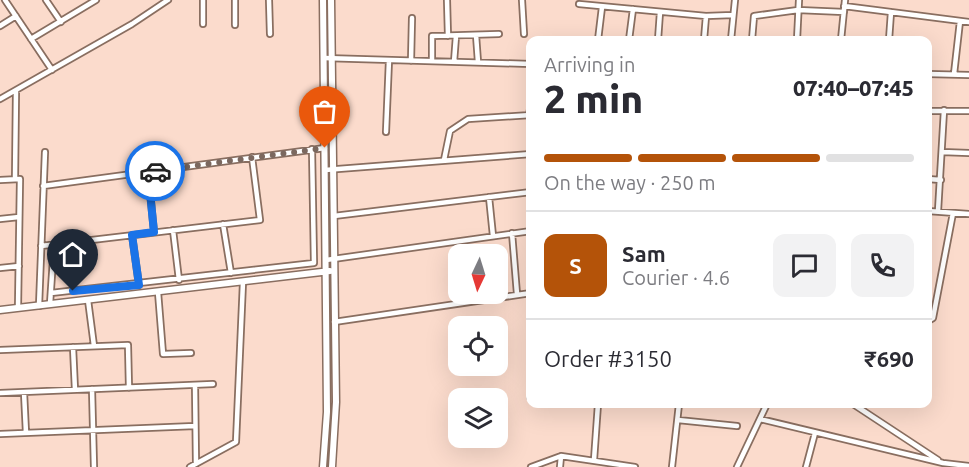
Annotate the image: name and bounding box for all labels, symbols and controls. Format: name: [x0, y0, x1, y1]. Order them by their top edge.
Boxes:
text: Arriving in: [544, 53, 635, 76]
text: 07:40–07:45: [793, 75, 914, 100]
text: 2 min: [544, 77, 643, 120]
pin: [299, 86, 350, 148]
icon: bag: [308, 95, 341, 128]
courier: [125, 141, 185, 201]
icon: car: [139, 155, 172, 188]
text: On the way · 250 m: [544, 171, 716, 194]
pin: [47, 229, 98, 291]
button: chat: [773, 234, 836, 297]
button: phone: [851, 234, 914, 297]
icon: home: [56, 238, 89, 271]
text: Sam: [622, 241, 666, 266]
north arrow: [448, 244, 508, 304]
map controls: [448, 244, 508, 448]
text: S: [569, 253, 582, 278]
text: Courier · 4.6: [622, 266, 730, 289]
button: locate: [448, 316, 508, 376]
text: Order #3150: [544, 346, 672, 371]
text: ₹690: [864, 346, 914, 371]
button: layers: [448, 388, 508, 448]

